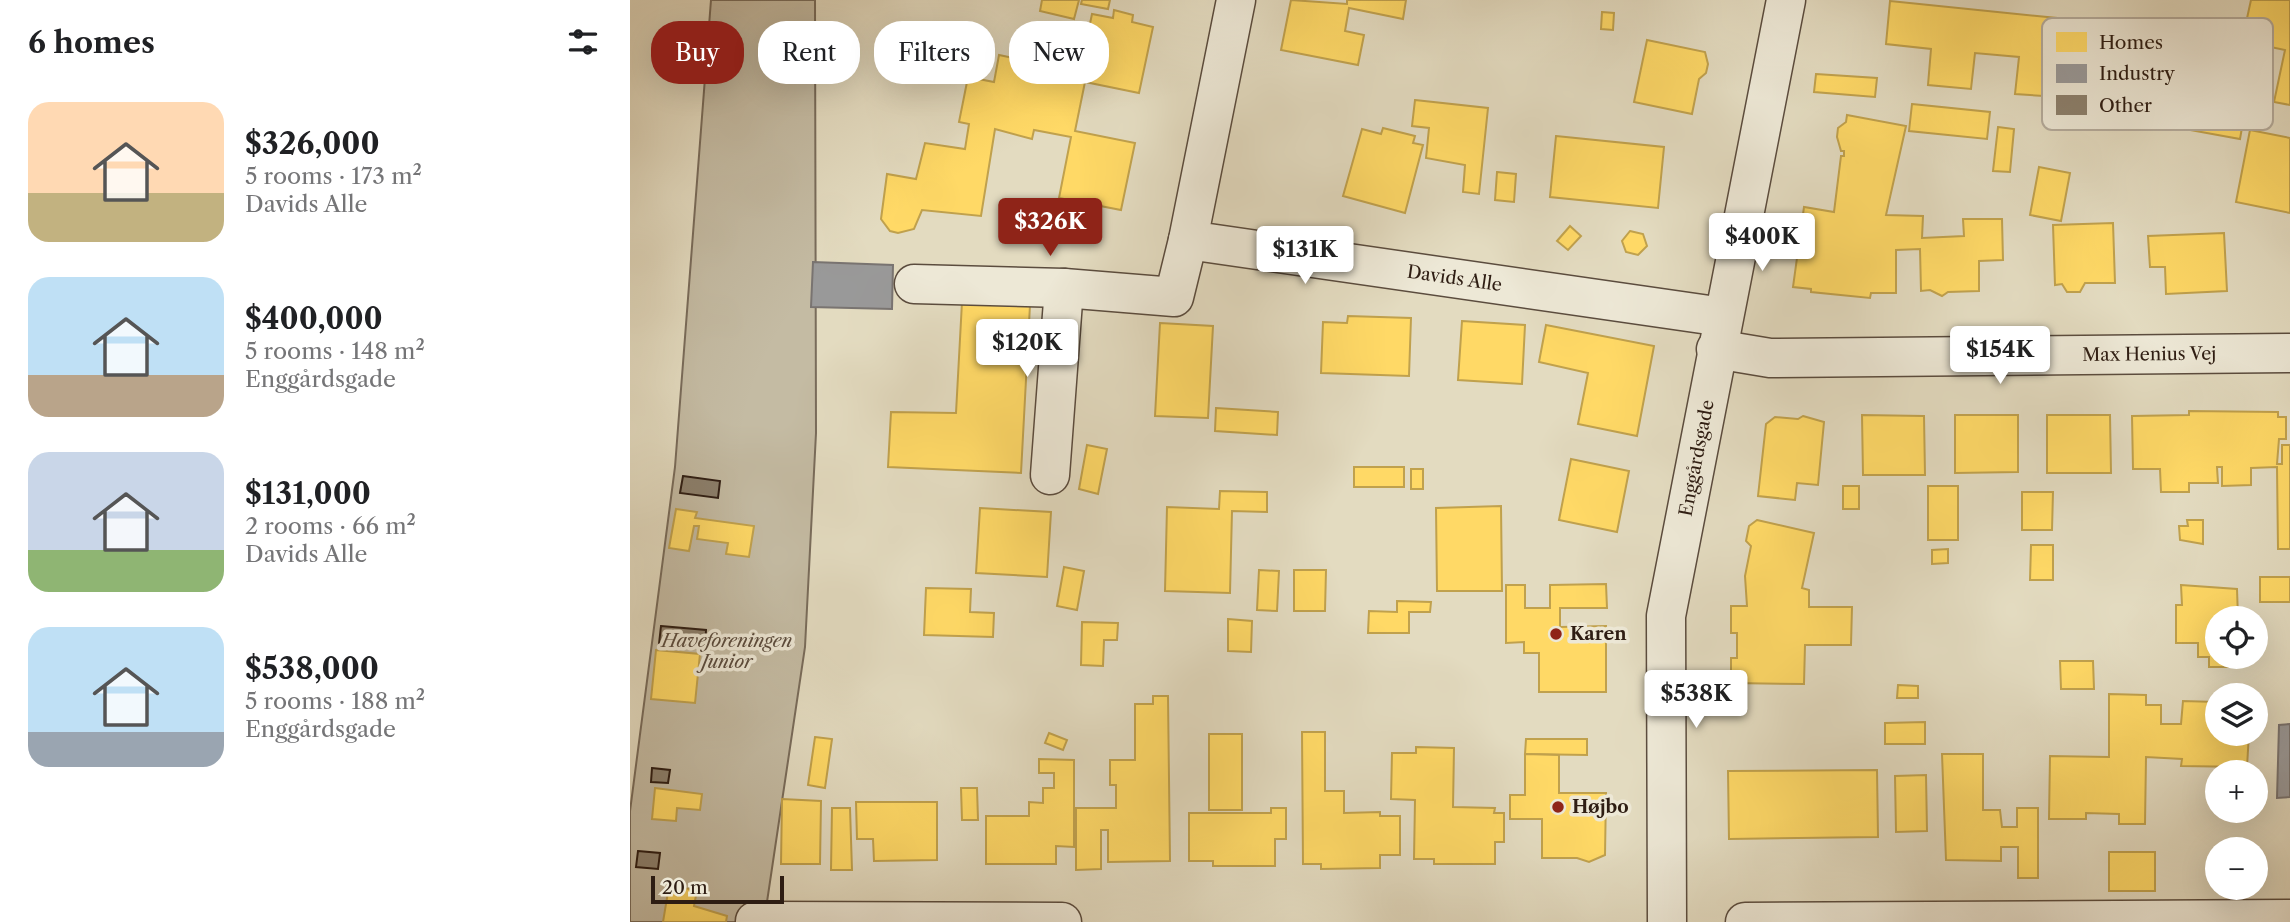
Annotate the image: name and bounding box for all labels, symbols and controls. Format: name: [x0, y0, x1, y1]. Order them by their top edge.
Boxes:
legend: [2042, 18, 2273, 130]
chip: Buy: [651, 21, 744, 84]
chip: Rent: [758, 21, 860, 84]
chip: Filters: [874, 21, 995, 84]
chip: New: [1009, 21, 1109, 84]
icon: filters: [564, 23, 602, 61]
text: 6 homes: [28, 24, 155, 61]
text: Homes: [2099, 31, 2163, 54]
text: Industry: [2099, 62, 2175, 85]
text: Other: [2099, 94, 2152, 117]
text: $326,000: [245, 125, 380, 162]
icon: home: [84, 130, 168, 214]
text: 5 rooms · 173 m²: [245, 162, 422, 190]
text: Davids Alle: [245, 190, 367, 218]
pin: $326K: [1001, 198, 1099, 258]
text: $326K: [1014, 207, 1086, 235]
pin: $400K: [1713, 214, 1811, 273]
text: $400K: [1725, 222, 1799, 250]
pin: $131K: [1256, 226, 1354, 286]
text: $131K: [1273, 235, 1337, 263]
street label: Davids Alle: [1405, 261, 1504, 296]
text: $400,000: [245, 300, 383, 337]
icon: home: [84, 305, 168, 389]
pin: $120K: [978, 320, 1076, 379]
pin: $154K: [1951, 326, 2049, 386]
text: $120K: [992, 328, 1062, 356]
text: $154K: [1966, 335, 2034, 363]
text: 5 rooms · 148 m²: [245, 337, 425, 365]
street label: Max Henius Vej: [2082, 343, 2216, 366]
text: Enggårdsgade: [245, 365, 396, 393]
street label: Enggårdsgade: [1675, 398, 1719, 518]
text: $131,000: [245, 475, 371, 512]
icon: home: [84, 480, 168, 564]
text: 2 rooms · 66 m²: [245, 512, 416, 540]
text: Davids Alle: [245, 540, 367, 568]
map controls: [2205, 606, 2268, 900]
button: locate: [2205, 606, 2268, 669]
place label: Karen: [1570, 623, 1627, 645]
marker: Karen: [1548, 626, 1564, 642]
park label: Haveforeningen Junior: [660, 630, 793, 673]
text: $538,000: [245, 650, 379, 687]
icon: home: [84, 655, 168, 739]
pin: $538K: [1647, 670, 1745, 730]
text: $538K: [1660, 679, 1732, 707]
button: layers: [2205, 683, 2268, 746]
text: 5 rooms · 188 m²: [245, 687, 425, 715]
text: Enggårdsgade: [245, 715, 396, 743]
button: +: [2205, 760, 2268, 823]
place label: Højbo: [1572, 796, 1629, 818]
marker: Højbo: [1550, 799, 1566, 815]
button: −: [2205, 837, 2268, 900]
scale bar: [651, 873, 784, 905]
text: 20 m: [662, 876, 708, 899]

